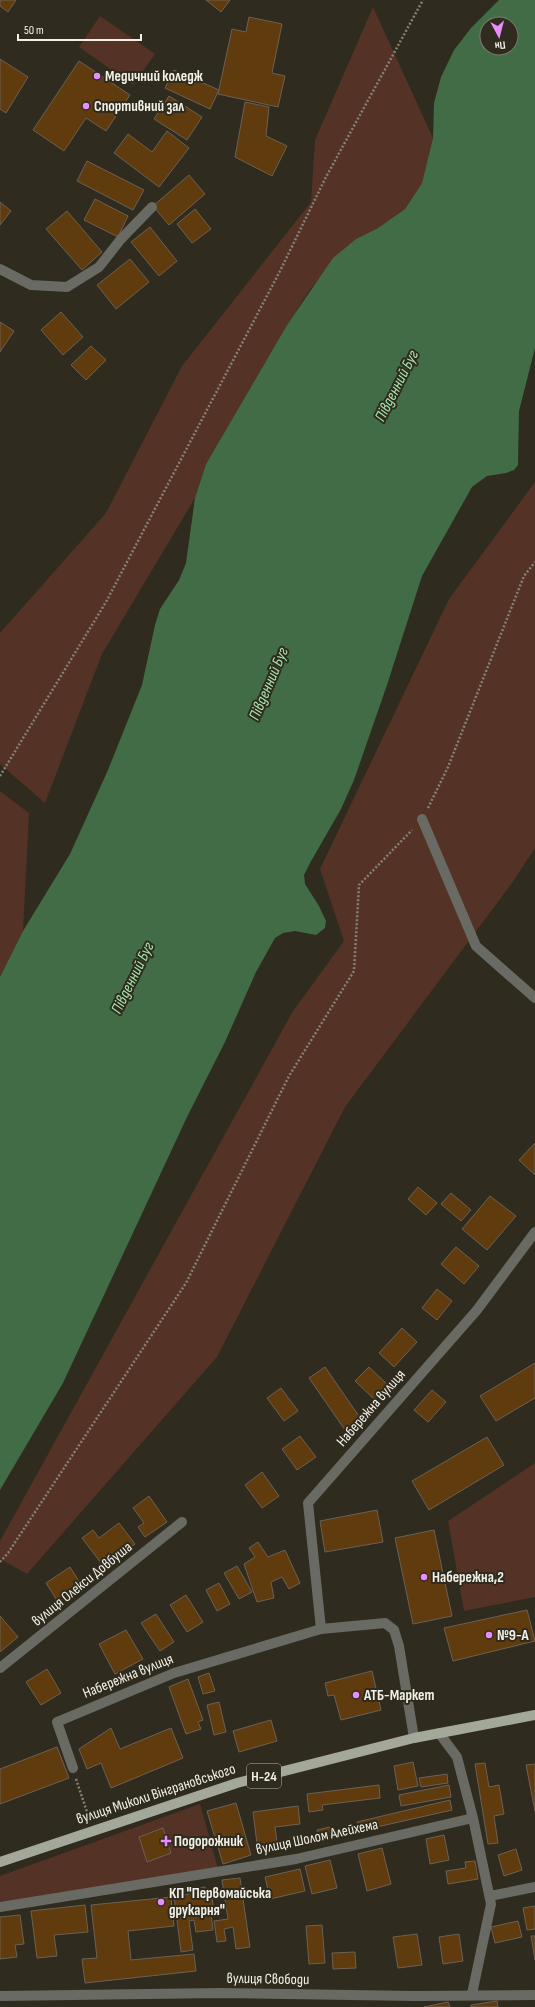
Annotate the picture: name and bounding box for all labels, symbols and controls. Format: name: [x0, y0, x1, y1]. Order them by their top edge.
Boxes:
scale bar: [18, 16, 141, 42]
north arrow: [479, 16, 519, 56]
text: 50 m: [24, 23, 44, 38]
text: Пн: [494, 38, 506, 53]
place label: Медичний коледж: [105, 67, 204, 86]
marker: Медичний коледж: [92, 71, 102, 81]
place label: Спортивний зал: [94, 97, 184, 116]
marker: Спортивний зал: [81, 101, 91, 111]
water label: Південний Буг: [371, 347, 423, 425]
water label: Південний Буг: [245, 645, 293, 723]
water label: Південний Буг: [108, 939, 159, 1017]
street label: Набережна вулиця: [332, 1365, 410, 1450]
street label: вулиця Олекси Довбуша: [28, 1538, 136, 1630]
place label: Набережна,2: [432, 1568, 504, 1587]
marker: Набережна,2: [419, 1572, 429, 1582]
place label: №9-А: [497, 1626, 529, 1645]
marker: №9-А: [484, 1630, 494, 1640]
street label: Набережна вулиця: [80, 1649, 176, 1703]
place label: АТБ-Маркет: [363, 1686, 434, 1705]
marker: АТБ-Маркет: [351, 1690, 361, 1700]
street label: вулиця Миколи Вінграновського: [74, 1759, 238, 1829]
road number: Н-24: [247, 1764, 281, 1788]
street label: вулиця Шолом Алейхема: [254, 1815, 380, 1859]
place label: Подорожник: [174, 1832, 244, 1851]
marker: Подорожник: [161, 1836, 171, 1846]
place label: КП "Первомайська друкарня": [169, 1884, 271, 1920]
marker: КП "Первомайська друкарня": [156, 1897, 166, 1907]
street label: вулиця Свободи: [226, 1969, 310, 1989]

